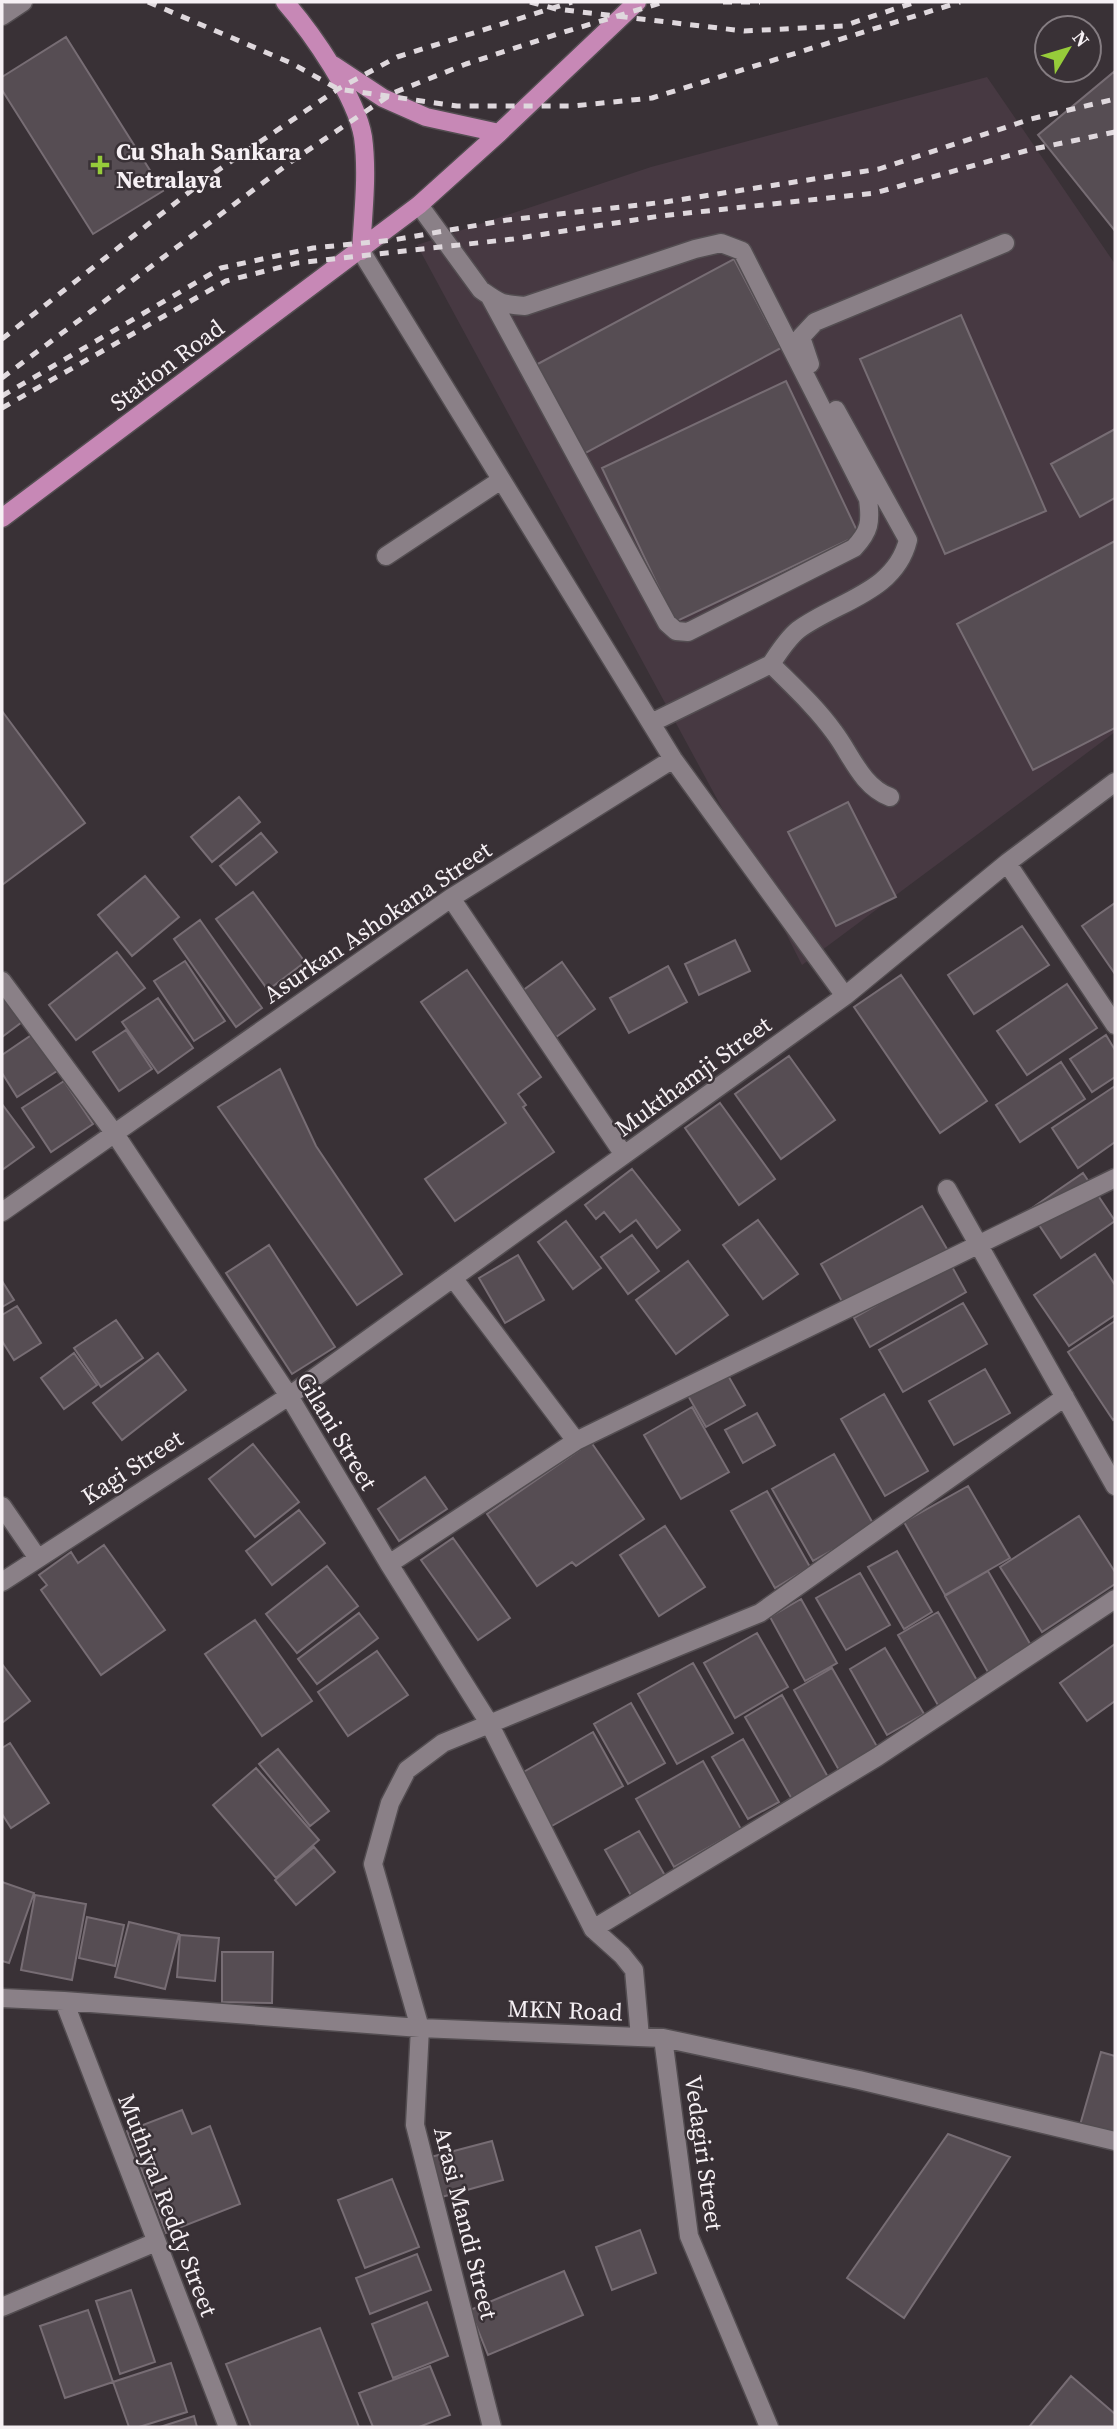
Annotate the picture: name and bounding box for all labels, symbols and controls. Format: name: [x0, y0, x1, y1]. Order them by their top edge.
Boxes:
north arrow: [1033, 14, 1103, 84]
text: N: [1067, 25, 1096, 52]
place label: Cu Shah Sankara Netralaya: [116, 135, 301, 196]
marker: Cu Shah Sankara Netralaya: [90, 155, 110, 175]
street label: Station Road: [103, 311, 231, 419]
street label: Asurkan Ashokana Street: [256, 833, 498, 1011]
street label: Mukthamji Street: [608, 1008, 778, 1144]
street label: Gilani Street: [289, 1366, 385, 1496]
street label: Kagi Street: [75, 1422, 189, 1512]
street label: MKN Road: [507, 1991, 624, 2029]
street label: Vedagiri Street: [677, 2073, 731, 2233]
street label: Muthiyal Reddy Street: [110, 2089, 226, 2321]
street label: Arasi Mandi Street: [426, 2123, 506, 2323]

